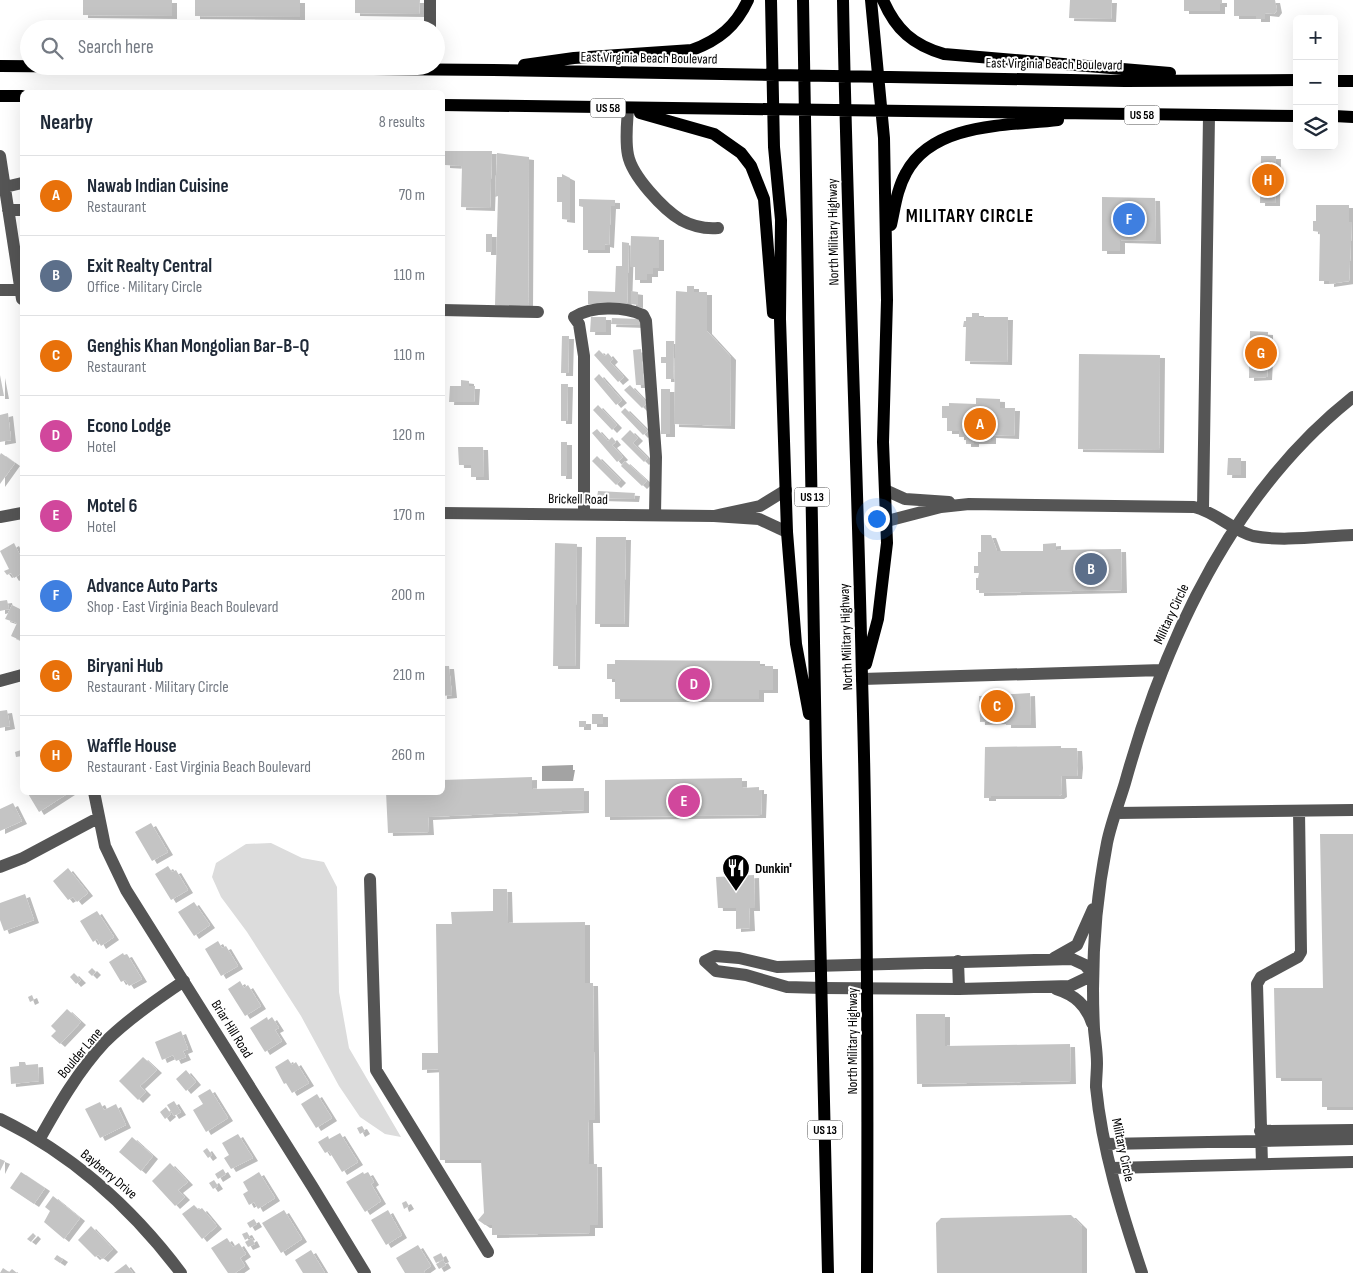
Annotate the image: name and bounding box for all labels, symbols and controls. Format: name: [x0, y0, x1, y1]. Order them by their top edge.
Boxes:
map controls: [1293, 15, 1338, 150]
button: +: [1293, 15, 1338, 60]
search box: [20, 20, 445, 75]
icon: search: [38, 34, 66, 62]
text: Search here: [78, 36, 154, 59]
street label: East Virginia Beach Boulevard: [580, 48, 718, 68]
street label: East Virginia Beach Boulevard: [985, 54, 1123, 74]
button: −: [1293, 60, 1338, 105]
road number: US 58: [590, 99, 626, 118]
button: layers: [1293, 105, 1338, 150]
road number: US 58: [1124, 106, 1160, 124]
text: Nearby: [40, 110, 93, 135]
text: 8 results: [379, 113, 425, 132]
pin: H: [1252, 161, 1284, 199]
text: Nawab Indian Cuisine: [87, 175, 229, 198]
street label: North Military Highway: [824, 178, 842, 286]
text: A: [52, 186, 60, 205]
text: 70 m: [399, 186, 425, 205]
text: Restaurant: [87, 198, 146, 217]
pin: F: [1113, 200, 1145, 238]
district label: MILITARY CIRCLE: [906, 205, 1034, 228]
text: Exit Realty Central: [87, 255, 212, 278]
text: B: [52, 266, 60, 285]
text: 110 m: [394, 266, 425, 285]
text: Office · Military Circle: [87, 278, 202, 297]
pin: G: [1245, 334, 1277, 372]
text: Genghis Khan Mongolian Bar-B-Q: [87, 335, 309, 358]
text: C: [52, 346, 60, 365]
text: 110 m: [394, 346, 425, 365]
text: Restaurant: [87, 358, 146, 377]
pin: A: [964, 405, 996, 443]
text: Econo Lodge: [87, 415, 171, 438]
text: D: [52, 426, 60, 445]
text: 120 m: [393, 426, 425, 445]
text: Hotel: [87, 438, 116, 457]
road number: US 13: [794, 488, 830, 507]
street label: Brickell Road: [548, 490, 608, 508]
text: Motel 6: [87, 495, 137, 518]
text: E: [53, 506, 59, 525]
text: 170 m: [393, 506, 425, 525]
your location: [864, 506, 890, 532]
text: Hotel: [87, 518, 116, 537]
pin: B: [1075, 550, 1107, 588]
text: Advance Auto Parts: [87, 575, 218, 598]
street label: Military Circle: [1150, 581, 1192, 647]
street label: North Military Highway: [836, 583, 856, 691]
text: F: [53, 586, 59, 605]
text: 200 m: [391, 586, 425, 605]
text: Shop · East Virginia Beach Boulevard: [87, 598, 279, 617]
text: Biryani Hub: [87, 655, 163, 678]
pin: D: [678, 665, 710, 703]
text: G: [52, 666, 60, 685]
text: 210 m: [393, 666, 425, 685]
text: Restaurant · Military Circle: [87, 678, 229, 697]
pin: C: [981, 687, 1013, 725]
text: Waffle House: [87, 735, 177, 758]
text: H: [52, 746, 60, 765]
text: 260 m: [391, 746, 425, 765]
text: Restaurant · East Virginia Beach Boulevard: [87, 758, 311, 777]
pin: E: [668, 782, 700, 820]
restaurant icon: Dunkin': [721, 853, 751, 892]
place label: Dunkin': [755, 860, 792, 877]
street label: North Military Highway: [844, 987, 861, 1095]
street label: Briar Hill Road: [208, 997, 257, 1061]
street label: Boulder Lane: [54, 1024, 106, 1082]
street label: Military Circle: [1108, 1117, 1138, 1183]
road number: US 13: [808, 1120, 842, 1140]
street label: Bayberry Drive: [77, 1145, 141, 1203]

